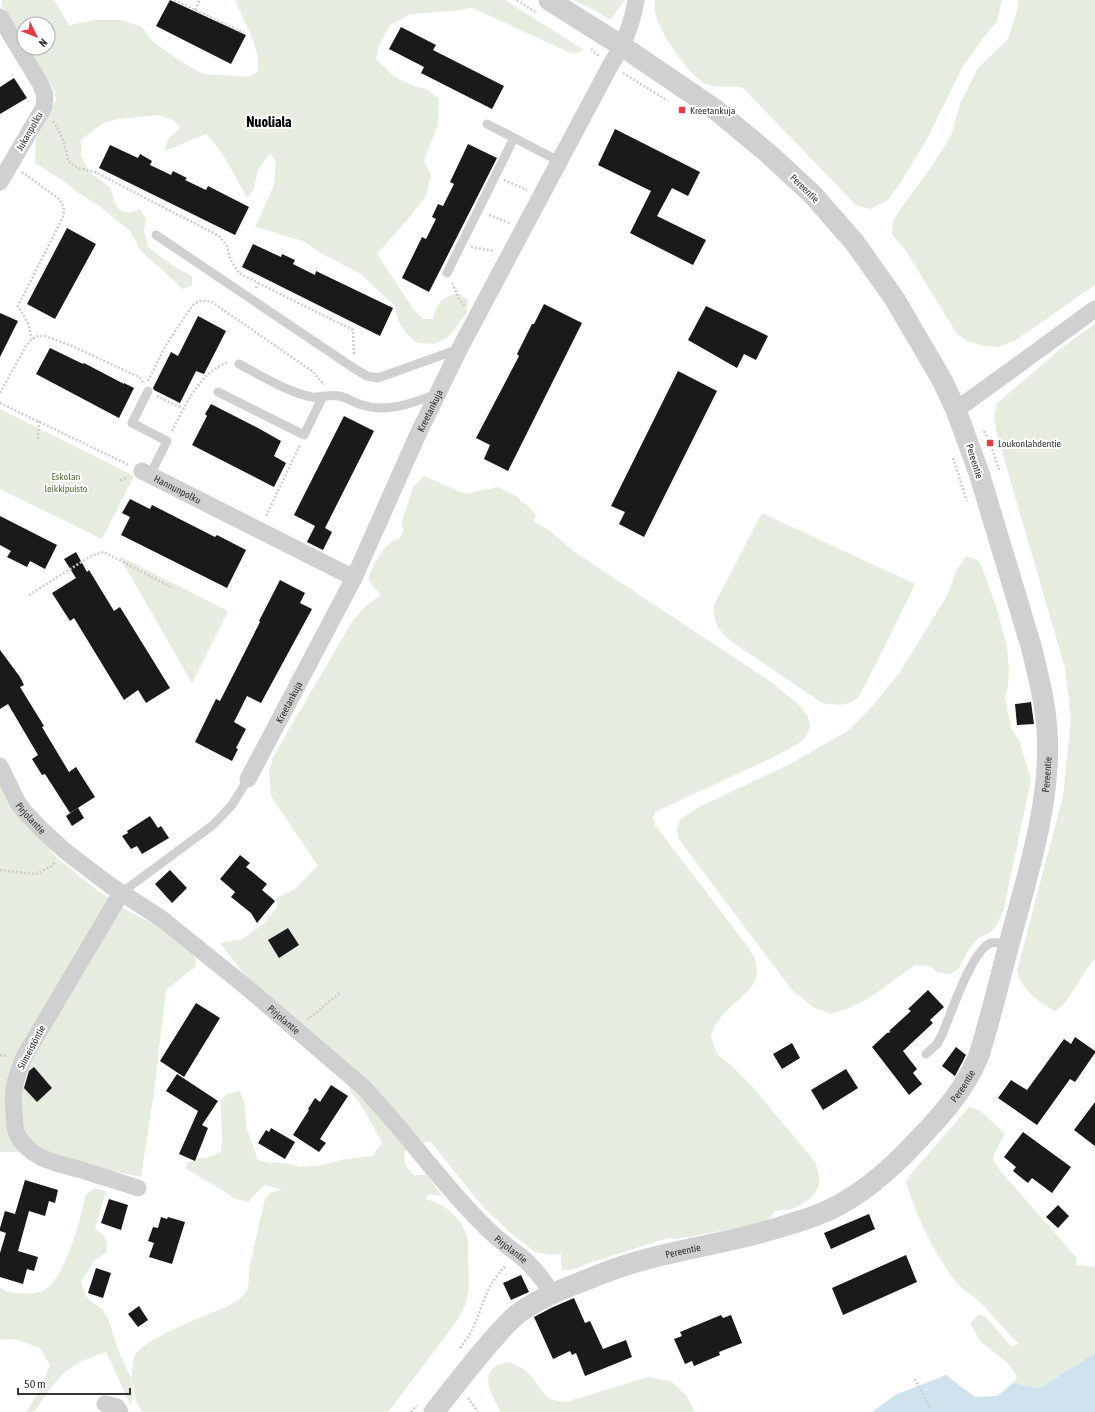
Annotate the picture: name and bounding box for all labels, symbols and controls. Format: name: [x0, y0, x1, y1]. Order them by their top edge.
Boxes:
north arrow: [16, 16, 56, 56]
text: N: [37, 36, 50, 49]
marker: Kreetankuja: [677, 105, 687, 115]
place label: Kreetankuja: [690, 105, 736, 116]
street label: Jukanpolku: [14, 110, 45, 153]
district label: Nuoliala: [246, 114, 292, 130]
street label: Pereentie: [788, 172, 822, 205]
street label: Kreetankuja: [415, 388, 445, 434]
marker: Loukonlahdentie: [985, 438, 995, 448]
place label: Loukonlahdentie: [998, 438, 1062, 449]
street label: Pereentie: [964, 442, 985, 480]
park label: Eskolan leikkipuisto: [44, 471, 88, 494]
street label: Hannunpolku: [152, 473, 203, 506]
street label: Kreetankuja: [274, 679, 305, 725]
street label: Pereentie: [1040, 756, 1054, 793]
street label: Pirjolantie: [13, 800, 48, 837]
street label: Pirjolantie: [265, 1003, 302, 1037]
street label: Siimeistöntie: [15, 1023, 48, 1071]
street label: Pereentie: [948, 1068, 977, 1104]
street label: Pirjolantie: [492, 1233, 530, 1266]
street label: Pereentie: [664, 1242, 702, 1260]
scale bar: [18, 1370, 130, 1396]
text: 50 m: [24, 1377, 46, 1391]

